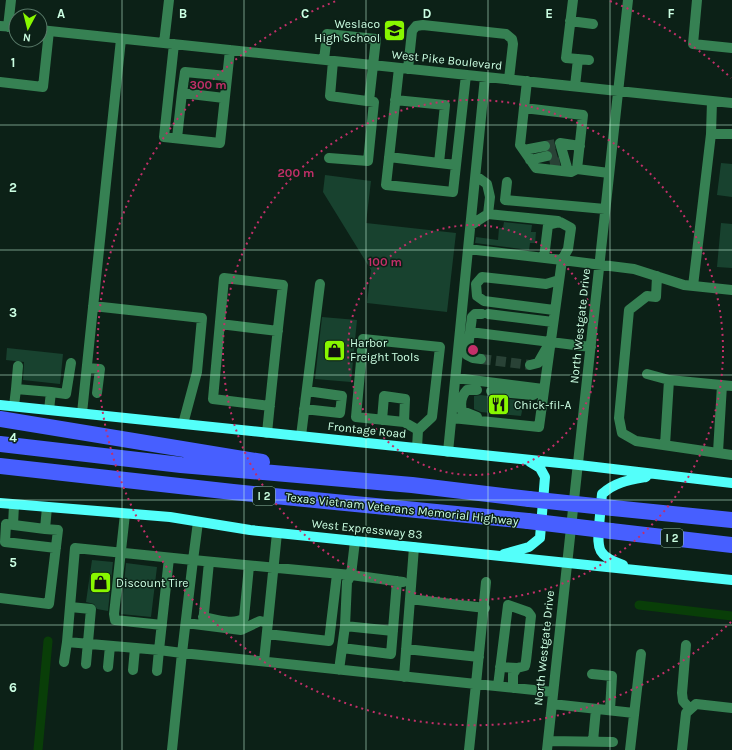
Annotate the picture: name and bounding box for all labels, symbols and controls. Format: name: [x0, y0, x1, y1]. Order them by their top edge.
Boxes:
text: A: [57, 6, 65, 21]
text: B: [179, 6, 187, 21]
text: C: [301, 6, 309, 21]
text: D: [423, 6, 432, 21]
text: E: [545, 6, 553, 21]
text: F: [667, 6, 675, 21]
north arrow: [8, 8, 48, 48]
place label: Weslaco High School: [314, 17, 380, 45]
school or university icon: Weslaco High School: [382, 18, 408, 44]
text: N: [22, 30, 32, 44]
street label: West Pike Boulevard: [391, 47, 503, 73]
text: 1: [11, 55, 15, 70]
text: 300 m: [189, 78, 227, 92]
text: 200 m: [278, 166, 314, 180]
text: 2: [9, 180, 17, 195]
text: 100 m: [368, 255, 402, 269]
street label: North Westgate Drive: [567, 268, 593, 384]
text: 3: [9, 305, 17, 320]
place label: Harbor Freight Tools: [350, 336, 420, 364]
shop icon: Harbor Freight Tools: [322, 337, 348, 363]
centre of rings: [466, 343, 480, 357]
restaurant icon: Chick-fil-A: [486, 392, 512, 418]
place label: Chick-fil-A: [514, 398, 572, 412]
street label: Frontage Road: [327, 419, 407, 441]
text: 4: [9, 430, 17, 445]
road number: I 2: [253, 487, 275, 505]
street label: Texas Vietnam Veterans Memorial Highway: [285, 490, 519, 528]
street label: West Expressway 83: [311, 516, 423, 542]
road number: I 2: [661, 529, 683, 547]
text: 5: [9, 555, 17, 570]
shop icon: Discount Tire: [87, 570, 113, 596]
place label: Discount Tire: [116, 576, 189, 590]
street label: North Westgate Drive: [531, 590, 557, 706]
text: 6: [9, 680, 17, 695]

